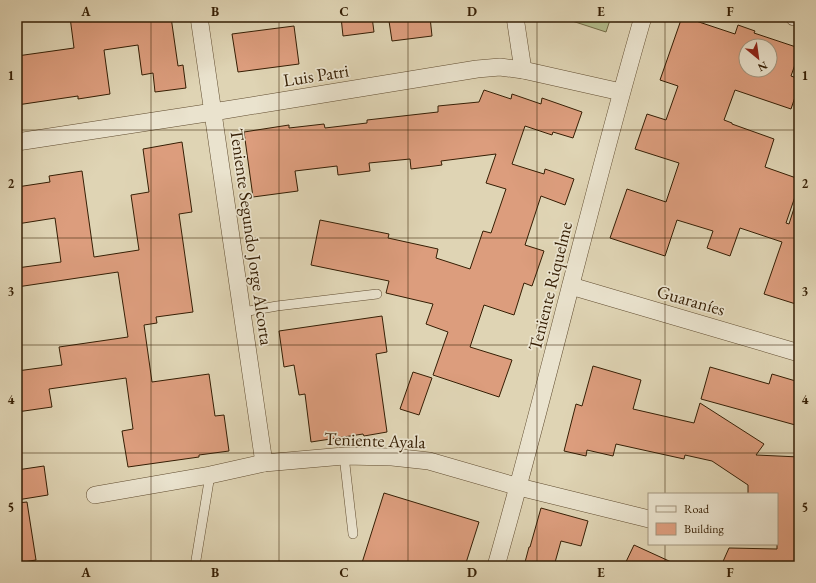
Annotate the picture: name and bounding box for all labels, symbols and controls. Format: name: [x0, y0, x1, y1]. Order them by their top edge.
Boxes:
text: A: [80, 3, 91, 20]
text: B: [211, 3, 219, 20]
text: C: [339, 3, 349, 20]
text: D: [467, 3, 477, 20]
text: E: [597, 3, 605, 20]
text: F: [726, 3, 734, 20]
north arrow: [738, 38, 778, 78]
street label: Luis Patri: [282, 58, 351, 92]
text: N: [755, 58, 770, 75]
text: 1: [8, 67, 15, 84]
text: 1: [802, 67, 809, 84]
street label: Teniente Segundo Jorge Alcorta: [225, 127, 279, 348]
text: 2: [8, 175, 15, 192]
text: 2: [802, 175, 809, 192]
street label: Teniente Riquelme: [523, 219, 577, 353]
street label: Guaraníes: [654, 279, 728, 321]
text: 3: [8, 283, 15, 300]
text: 3: [802, 283, 809, 300]
text: 4: [8, 391, 15, 408]
text: 4: [802, 391, 809, 408]
street label: Teniente Ayala: [324, 427, 427, 453]
legend: [648, 493, 778, 545]
text: 5: [8, 499, 14, 516]
text: 5: [802, 499, 808, 516]
text: Road: [684, 501, 710, 517]
text: Building: [684, 521, 725, 537]
text: A: [80, 564, 91, 581]
text: B: [211, 564, 219, 581]
text: C: [339, 564, 349, 581]
text: D: [467, 564, 477, 581]
text: E: [597, 564, 605, 581]
text: F: [726, 564, 734, 581]

